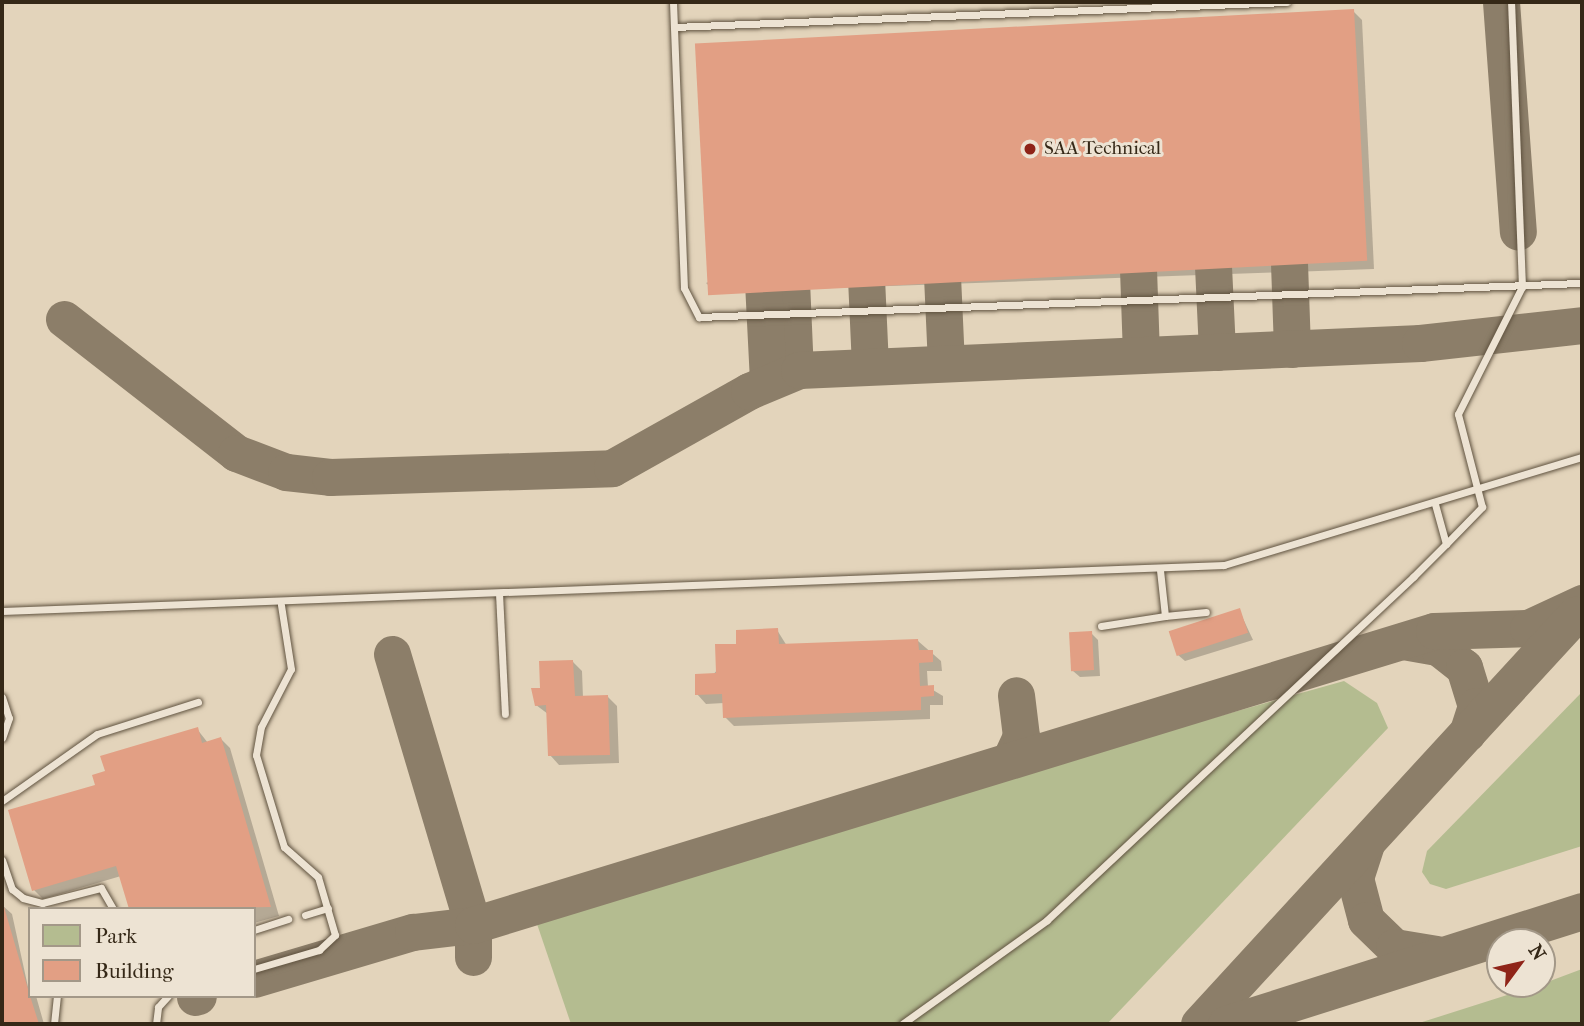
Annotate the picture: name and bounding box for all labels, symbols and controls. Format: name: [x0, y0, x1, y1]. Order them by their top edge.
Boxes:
place label: SAA Technical: [1044, 138, 1161, 160]
marker: SAA Technical: [1022, 141, 1038, 157]
legend: [28, 907, 256, 998]
text: Park: [95, 924, 137, 948]
north arrow: [1486, 928, 1556, 998]
text: N: [1524, 941, 1550, 965]
text: Building: [95, 959, 173, 983]

